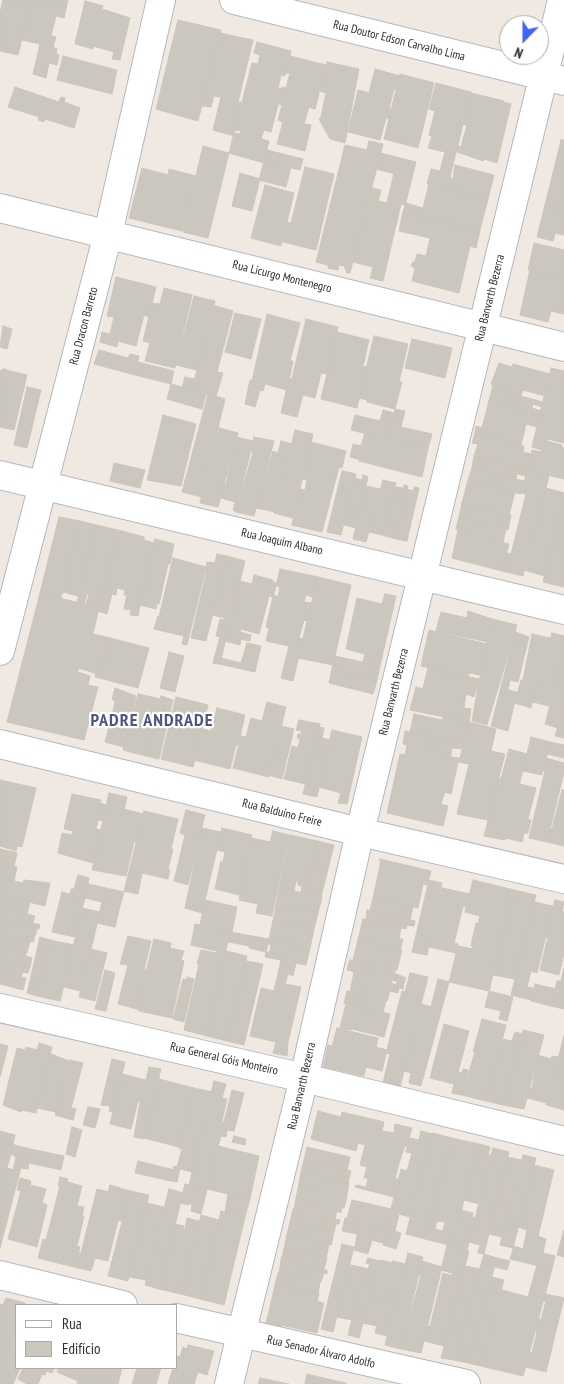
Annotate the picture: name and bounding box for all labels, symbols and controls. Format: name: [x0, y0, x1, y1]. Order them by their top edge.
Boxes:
north arrow: [499, 15, 549, 65]
street label: Rua Doutor Edson Carvalho Lima: [332, 18, 466, 64]
text: N: [512, 43, 526, 63]
street label: Rua Banvarth Bezerra: [472, 253, 508, 343]
street label: Rua Licurgo Montenegro: [231, 258, 333, 296]
street label: Rua Dracon Barreto: [67, 285, 101, 367]
street label: Rua Joaquim Albano: [240, 526, 324, 558]
street label: Rua Banvarth Bezerra: [376, 647, 412, 737]
district label: PADRE ANDRADE: [89, 710, 215, 732]
street label: Rua Balduíno Freire: [241, 796, 323, 830]
street label: Rua General Góis Monteiro: [169, 1040, 279, 1078]
street label: Rua Banvarth Bezerra: [285, 1041, 319, 1131]
legend: [15, 1304, 178, 1369]
text: Rua: [62, 1314, 82, 1333]
street label: Rua Senador Álvaro Adolfo: [265, 1333, 377, 1371]
text: Edifício: [62, 1339, 100, 1358]

